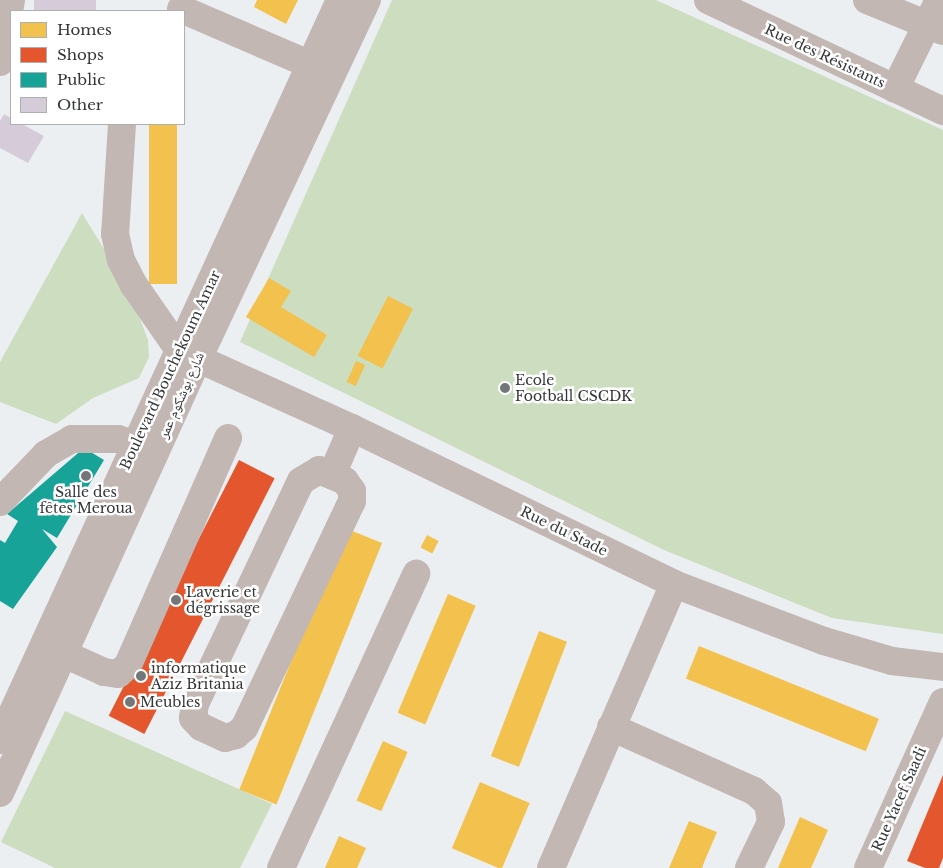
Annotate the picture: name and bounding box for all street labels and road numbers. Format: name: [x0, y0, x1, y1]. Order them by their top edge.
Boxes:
street label: Rue des Résistants: [762, 21, 888, 91]
street label: Boulevard Bouchekoum Amar: [116, 268, 224, 472]
street label: شارع بوشكوم عمر: [154, 349, 208, 441]
street label: Rue du Stade: [518, 503, 610, 559]
street label: Rue Yacef Saadi: [868, 744, 930, 854]

